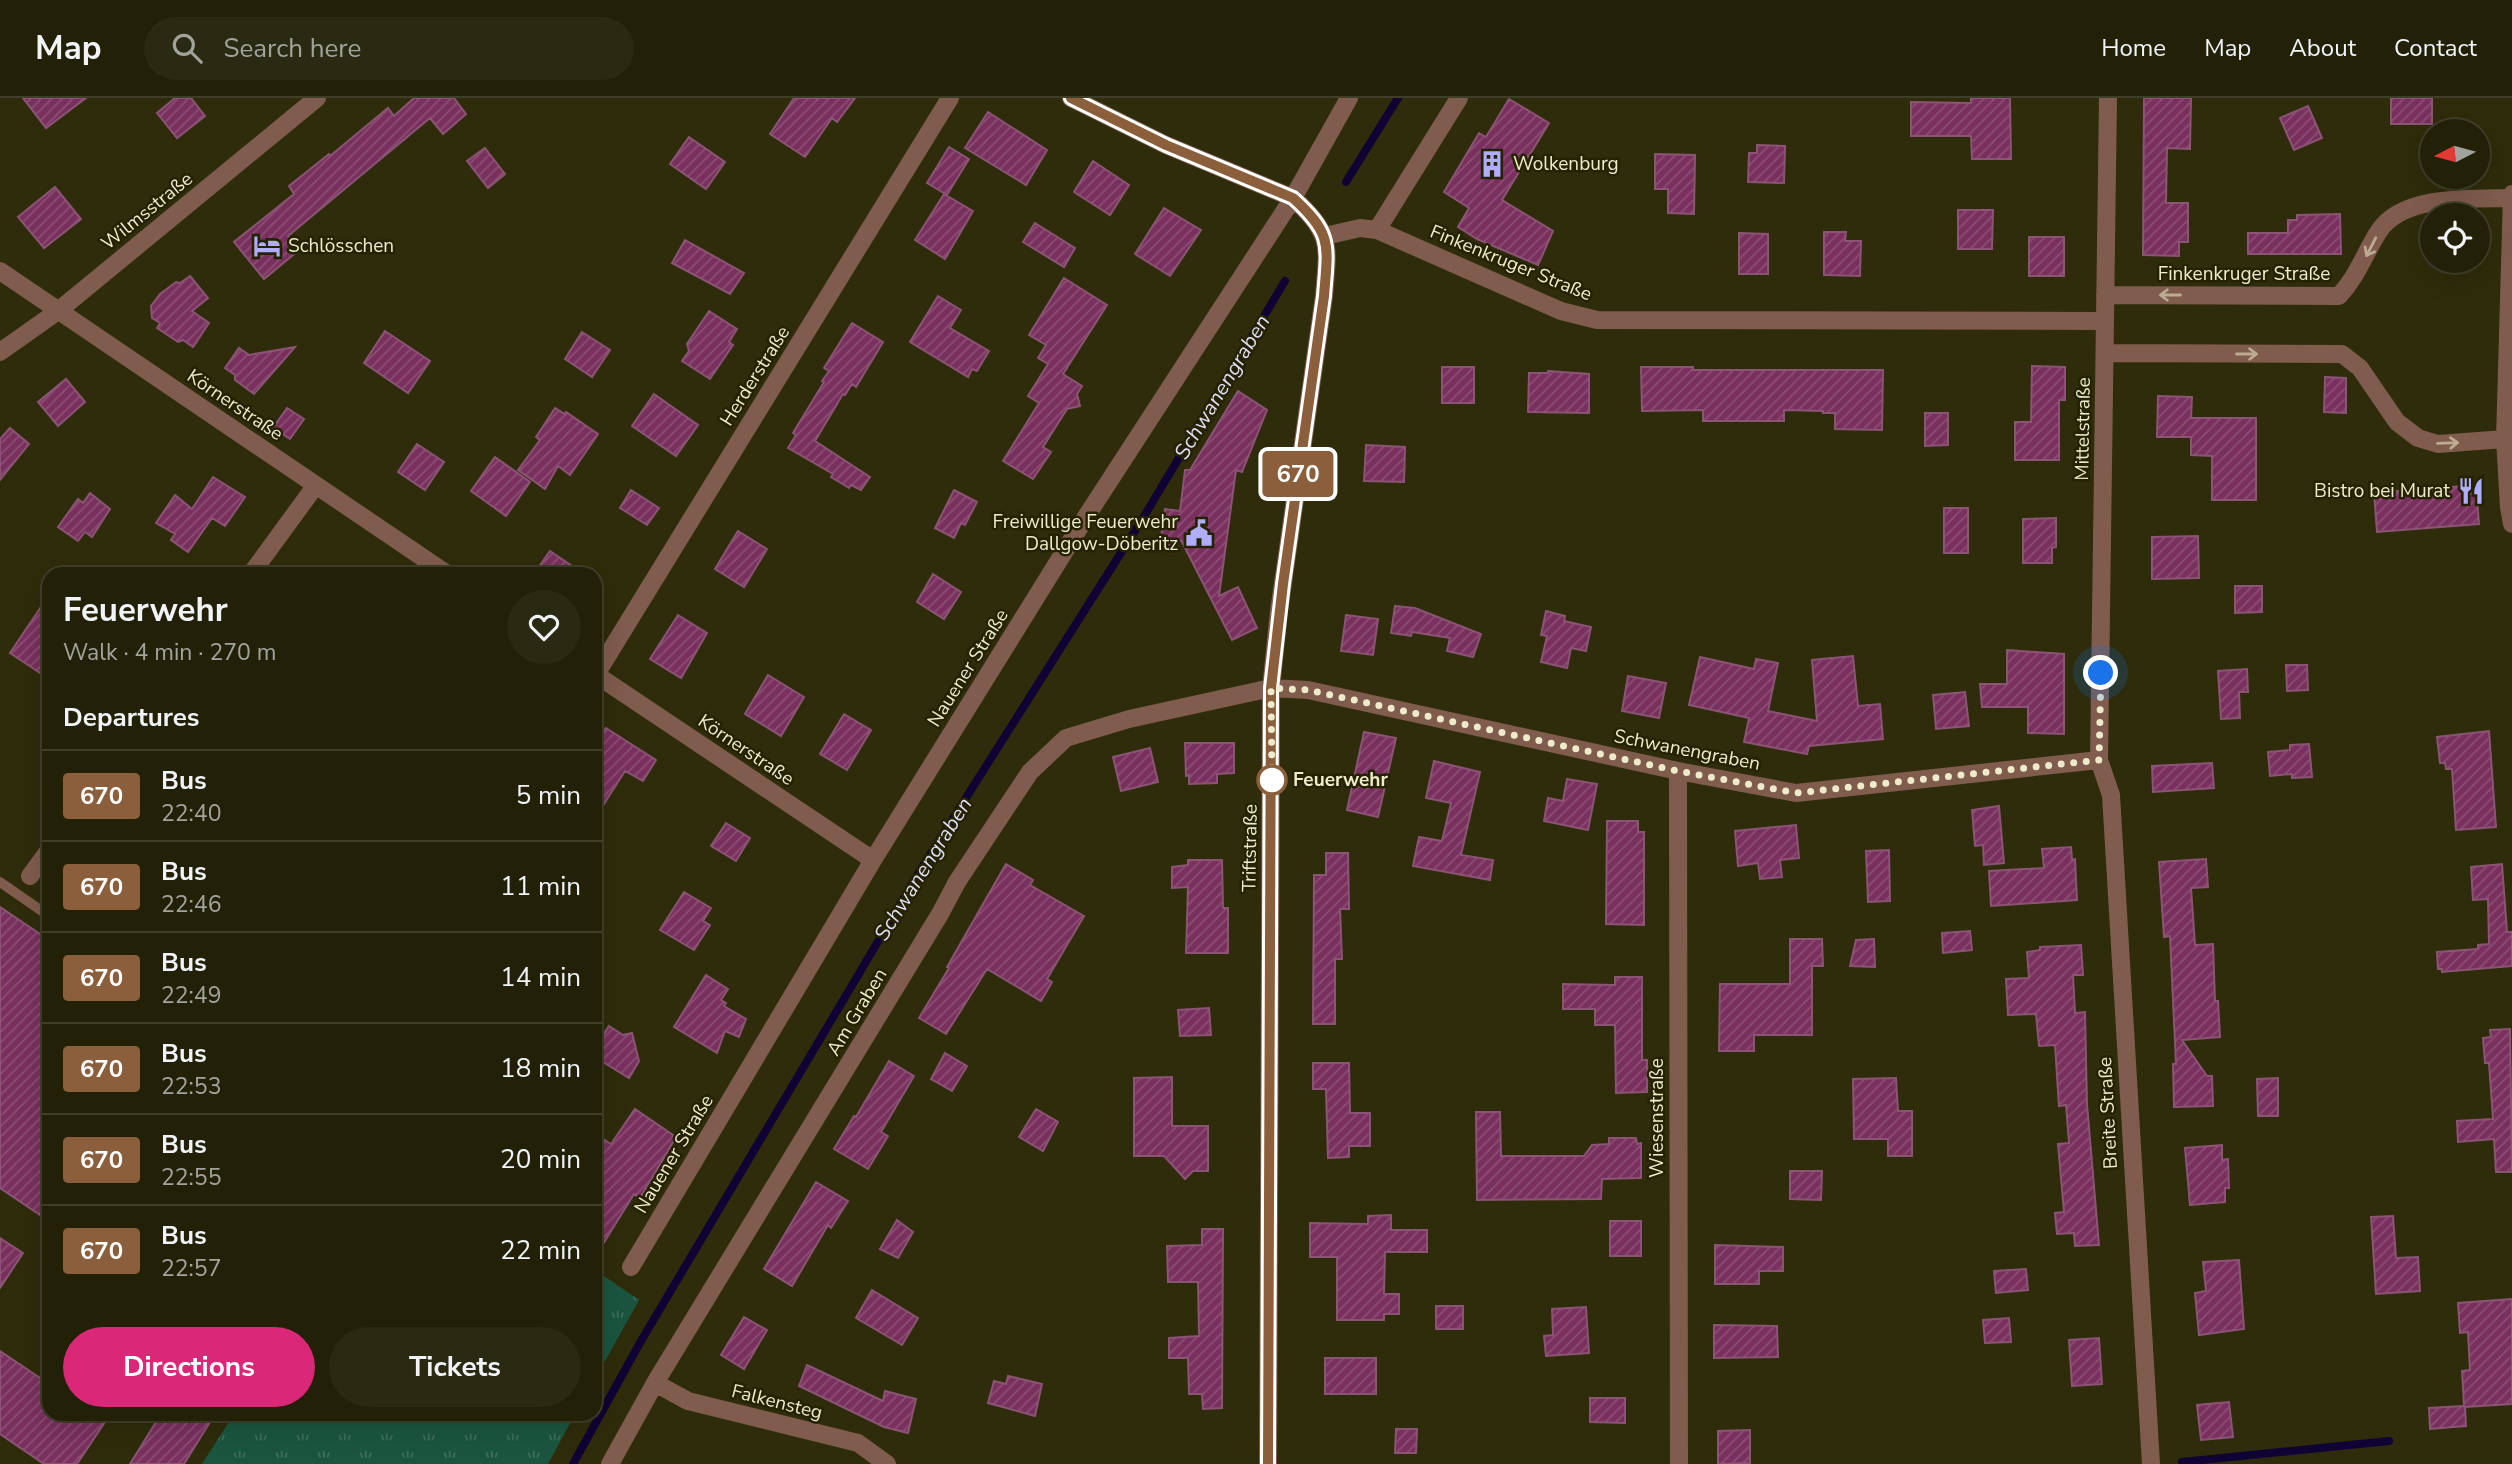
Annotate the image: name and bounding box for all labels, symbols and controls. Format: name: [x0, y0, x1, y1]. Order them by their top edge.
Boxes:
search box: [144, 17, 634, 80]
text: Map: [35, 26, 102, 71]
icon: search: [168, 29, 206, 67]
text: Search here: [224, 31, 361, 66]
text: Home: [2101, 32, 2166, 64]
text: Map: [2204, 32, 2251, 64]
text: About: [2289, 32, 2356, 64]
text: Contact: [2394, 32, 2477, 64]
north arrow: [2420, 119, 2490, 189]
map controls: [2420, 119, 2490, 273]
building icon: Wolkenburg: [1477, 149, 1507, 179]
place label: Wolkenburg: [1513, 151, 1619, 177]
street label: Wilmsstraße: [96, 166, 198, 256]
button: locate: [2420, 203, 2490, 273]
street label: Finkenkruger Straße: [1426, 219, 1596, 307]
hotel icon: Schlösschen: [252, 231, 282, 261]
place label: Schlösschen: [288, 233, 394, 259]
one-way arrow: [2364, 236, 2377, 257]
street label: Finkenkruger Straße: [2158, 261, 2330, 287]
one-way arrow: [2159, 288, 2182, 302]
water label: Schwanengraben: [1168, 309, 1276, 465]
street label: Herderstraße: [714, 321, 796, 431]
one-way arrow: [2235, 347, 2258, 361]
street label: Körnerstraße: [182, 363, 288, 447]
street label: Mittelstraße: [2069, 377, 2097, 481]
one-way arrow: [2436, 436, 2459, 449]
line badge: 670: [1258, 451, 1338, 497]
text: 670: [1276, 458, 1320, 490]
restaurant icon: Bistro bei Murat: [2456, 476, 2486, 506]
place label: Bistro bei Murat: [2314, 478, 2450, 504]
place label: Freiwillige Feuerwehr Dallgow-Döberitz: [993, 509, 1178, 557]
public building icon: Freiwillige Feuerwehr Dallgow-Döberitz: [1184, 518, 1214, 548]
text: Feuerwehr: [63, 588, 228, 633]
button: heart: [507, 590, 581, 664]
street label: Nauener Straße: [921, 604, 1015, 732]
text: Walk · 4 min · 270 m: [63, 637, 276, 668]
your location: [2083, 655, 2118, 690]
text: Departures: [63, 700, 199, 735]
street label: Körnerstraße: [693, 708, 799, 792]
street label: Schwanengraben: [1612, 723, 1762, 777]
text: Bus: [161, 763, 207, 798]
marker: Feuerwehr: [1257, 765, 1287, 795]
place label: Feuerwehr: [1293, 767, 1388, 793]
text: 5 min: [516, 778, 581, 813]
text: 670: [80, 780, 123, 812]
water label: Schwanengraben: [868, 792, 978, 946]
text: 22:40: [161, 798, 221, 829]
street label: Triftstraße: [1236, 804, 1264, 892]
text: Bus: [161, 854, 207, 889]
text: 11 min: [500, 869, 581, 904]
text: 670: [80, 871, 123, 903]
text: 22:46: [161, 889, 221, 920]
text: Bus: [161, 945, 207, 980]
text: 14 min: [500, 960, 581, 995]
text: 670: [80, 962, 123, 994]
street label: Am Graben: [821, 963, 893, 1061]
text: 22:49: [161, 980, 221, 1011]
text: Bus: [161, 1036, 207, 1071]
text: 18 min: [500, 1051, 581, 1086]
text: 670: [80, 1053, 123, 1085]
street label: Breite Straße: [2092, 1056, 2124, 1170]
street label: Wiesenstraße: [1644, 1058, 1670, 1178]
text: 22:53: [161, 1071, 221, 1102]
street label: Nauener Straße: [628, 1090, 720, 1218]
text: Bus: [161, 1127, 207, 1162]
text: 20 min: [500, 1142, 581, 1177]
text: 670: [80, 1144, 123, 1176]
text: 22:55: [161, 1162, 221, 1193]
text: Bus: [161, 1218, 207, 1253]
text: 22 min: [500, 1233, 581, 1268]
text: 670: [80, 1235, 123, 1267]
text: 22:57: [161, 1253, 221, 1284]
button: Directions: [63, 1327, 315, 1407]
button: Tickets: [329, 1327, 581, 1407]
street label: Falkensteg: [729, 1378, 825, 1426]

